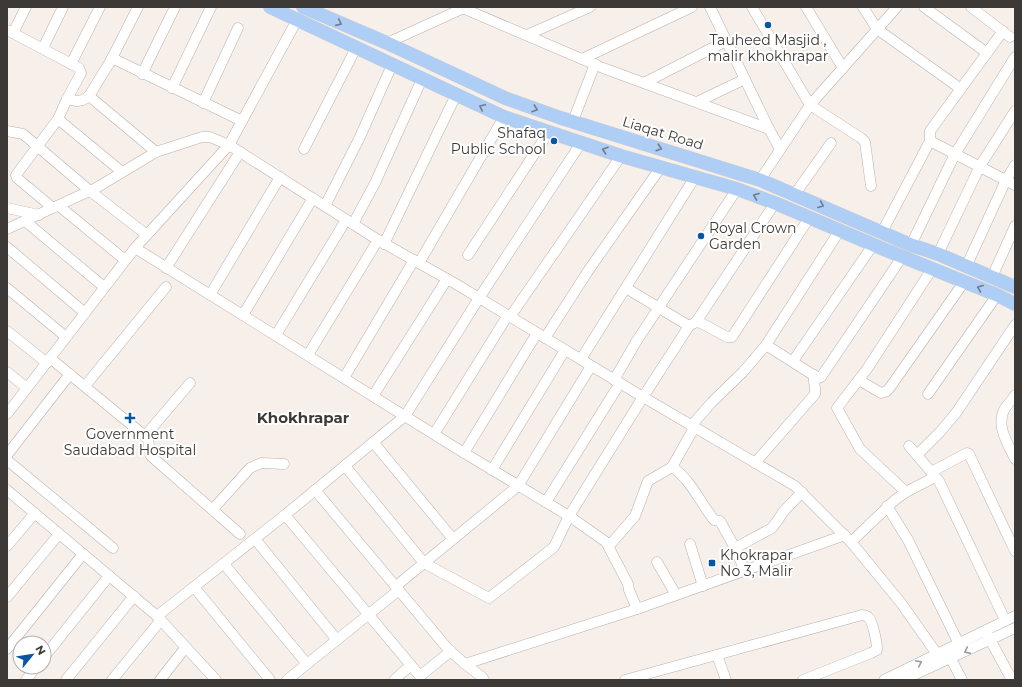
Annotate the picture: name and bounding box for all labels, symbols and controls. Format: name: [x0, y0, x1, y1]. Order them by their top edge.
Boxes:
one-way arrow: [336, 18, 343, 26]
marker: Tauheed Masjid , malir khokhrapar: [763, 20, 773, 30]
place label: Tauheed Masjid , malir khokhrapar: [707, 31, 829, 65]
one-way arrow: [479, 104, 486, 112]
one-way arrow: [531, 104, 538, 112]
street label: Liaqat Road: [620, 112, 706, 154]
place label: Shafaq Public School: [451, 124, 546, 158]
marker: Shafaq Public School: [549, 136, 559, 146]
one-way arrow: [655, 143, 662, 152]
one-way arrow: [601, 147, 608, 155]
one-way arrow: [752, 192, 759, 200]
one-way arrow: [816, 200, 824, 208]
place label: Royal Crown Garden: [709, 219, 796, 253]
marker: Royal Crown Garden: [696, 231, 706, 241]
one-way arrow: [976, 285, 984, 293]
district label: Khokhrapar: [257, 408, 350, 427]
marker: Government Saudabad Hospital: [124, 412, 136, 424]
place label: Government Saudabad Hospital: [64, 425, 196, 459]
place label: Khokrapar No 3, Malir: [720, 546, 794, 580]
marker: Khokrapar No 3, Malir: [707, 558, 717, 568]
north arrow: [12, 635, 52, 675]
text: N: [32, 643, 49, 657]
one-way arrow: [964, 646, 971, 654]
one-way arrow: [915, 660, 923, 668]

